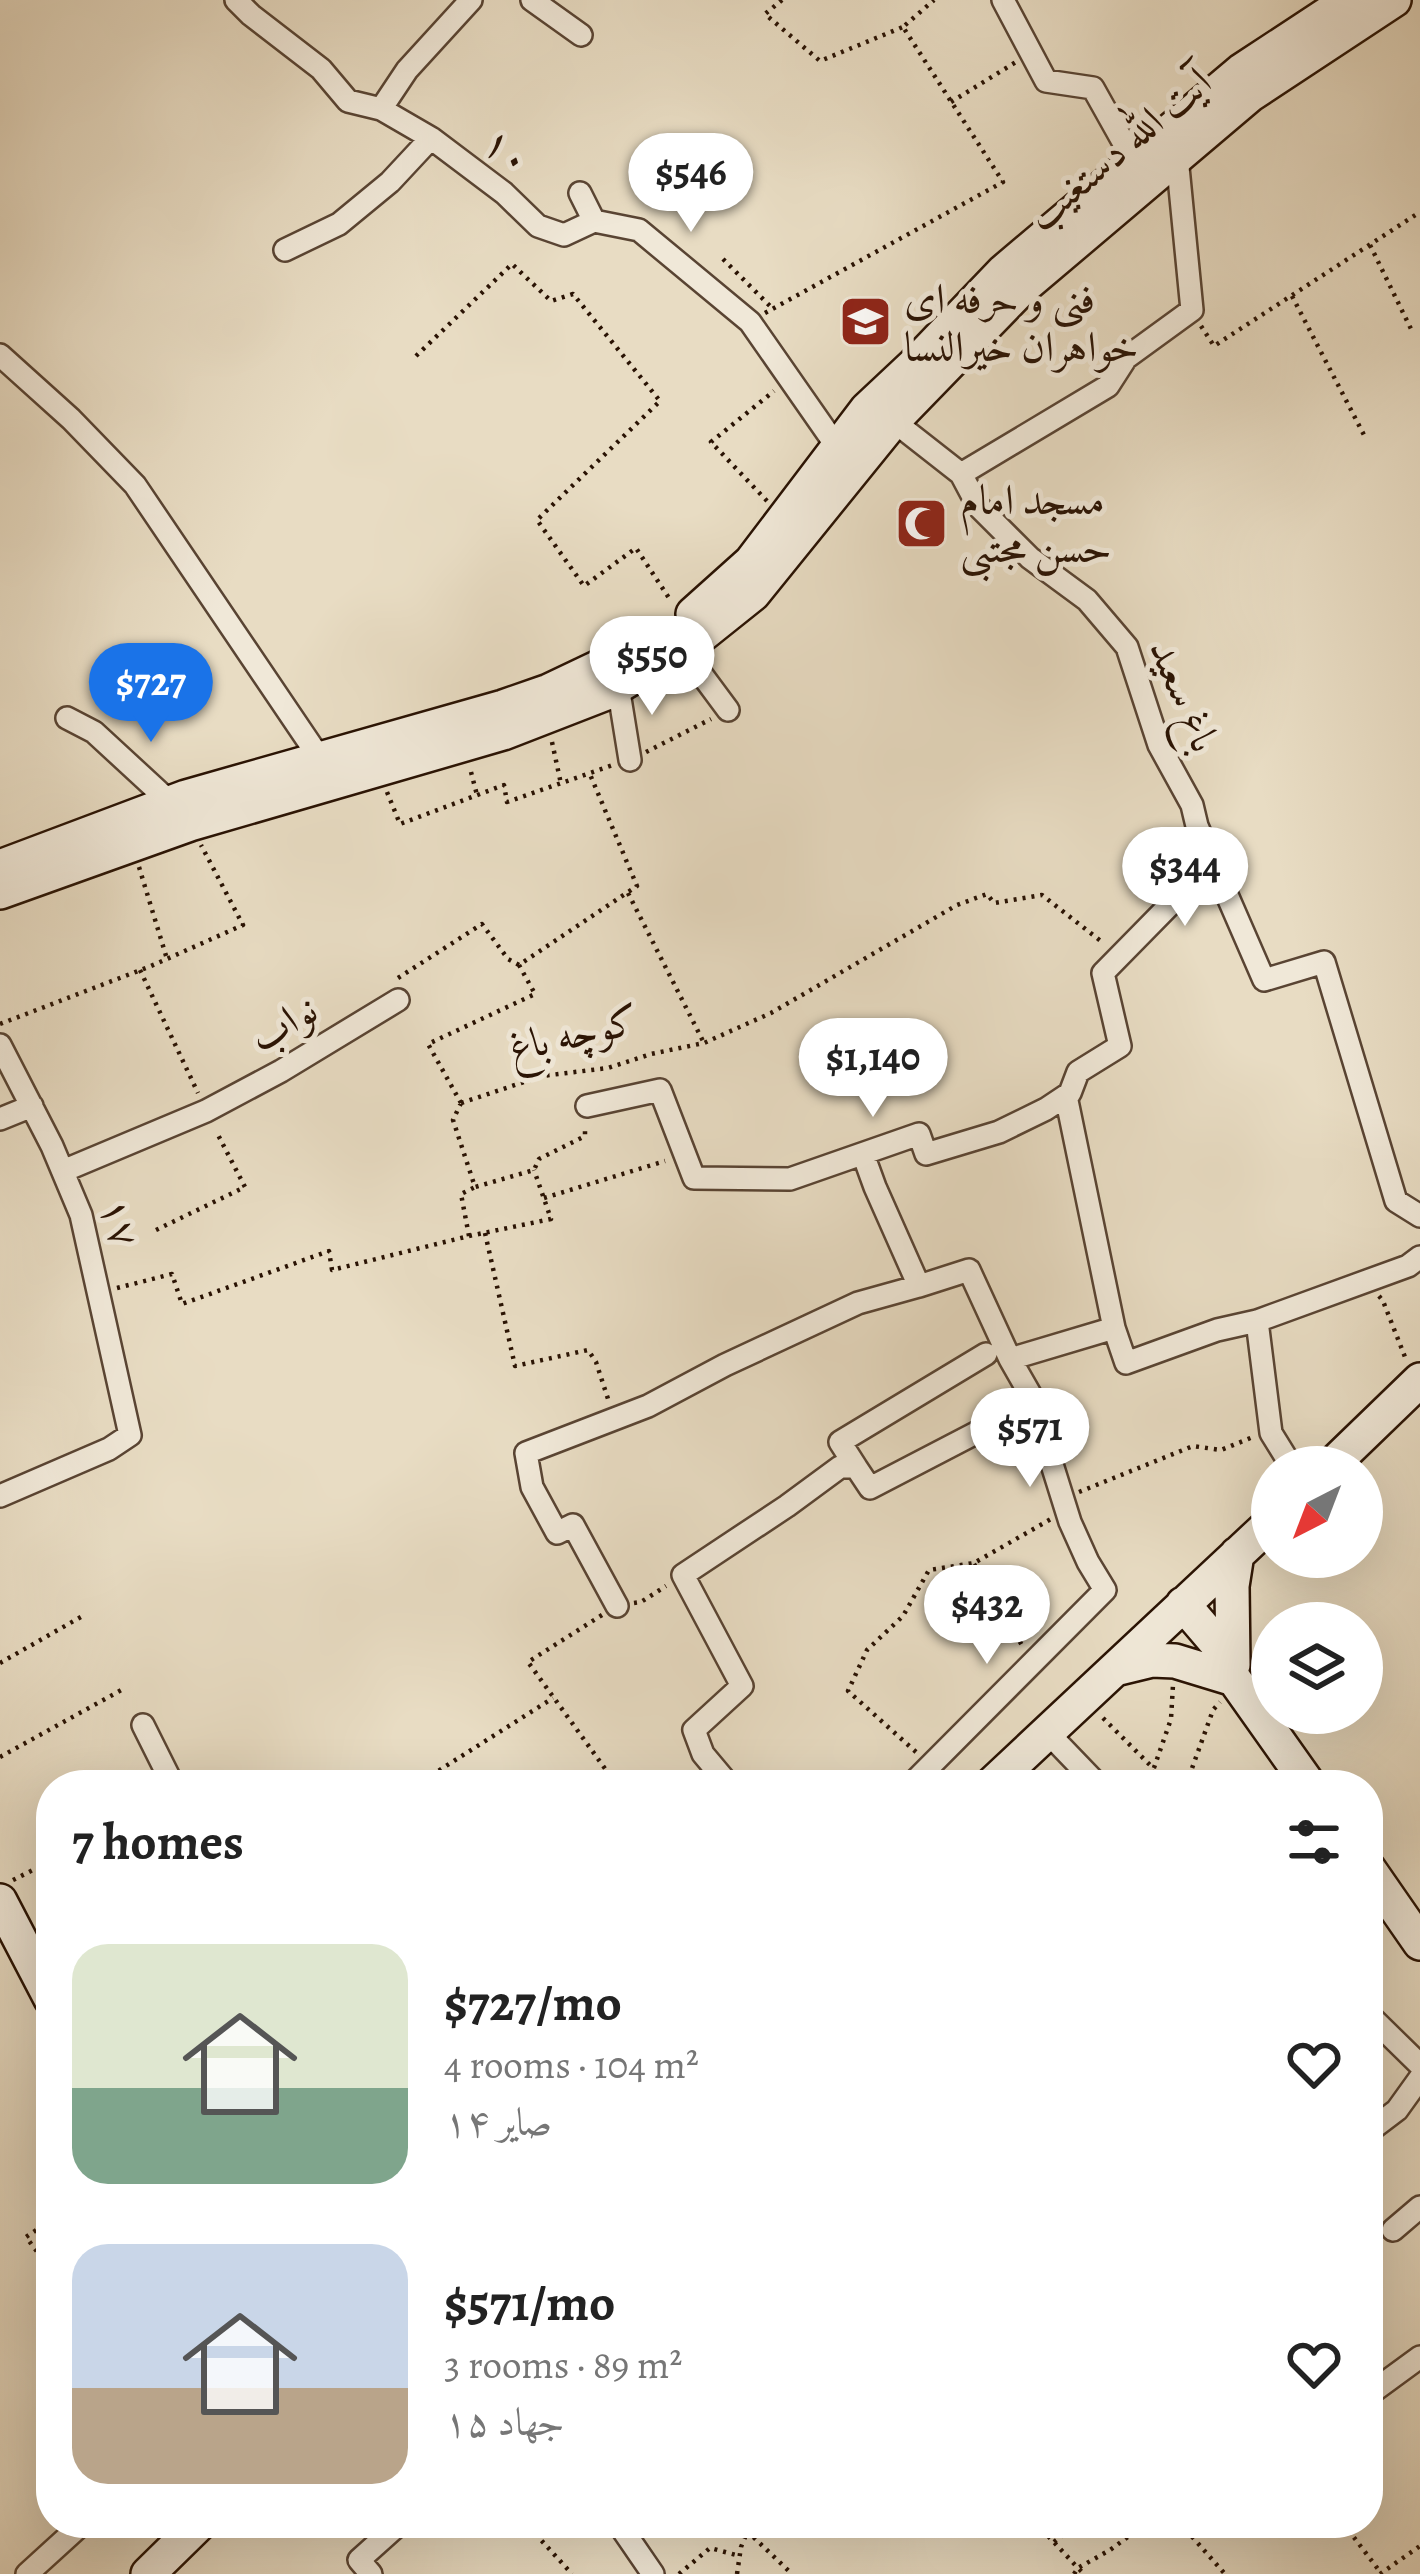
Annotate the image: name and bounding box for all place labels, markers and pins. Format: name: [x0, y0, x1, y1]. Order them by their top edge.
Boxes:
pin: $546: [620, 133, 762, 235]
place label: فنی و حرفه ای خواهران خیرالنسا: [904, 270, 1139, 375]
school or university icon: فنی و حرفه ای خواهران خیرالنسا: [837, 294, 893, 350]
place label: مسجد امام حسن مجتبی: [960, 471, 1112, 582]
mosque icon: مسجد امام حسن مجتبی: [893, 495, 949, 551]
pin: $550: [581, 616, 723, 718]
pin: $727: [80, 643, 222, 745]
pin: $344: [1114, 827, 1256, 929]
pin: $1,140: [775, 1018, 971, 1120]
pin: $571: [959, 1388, 1101, 1490]
pin: $432: [916, 1565, 1058, 1667]

